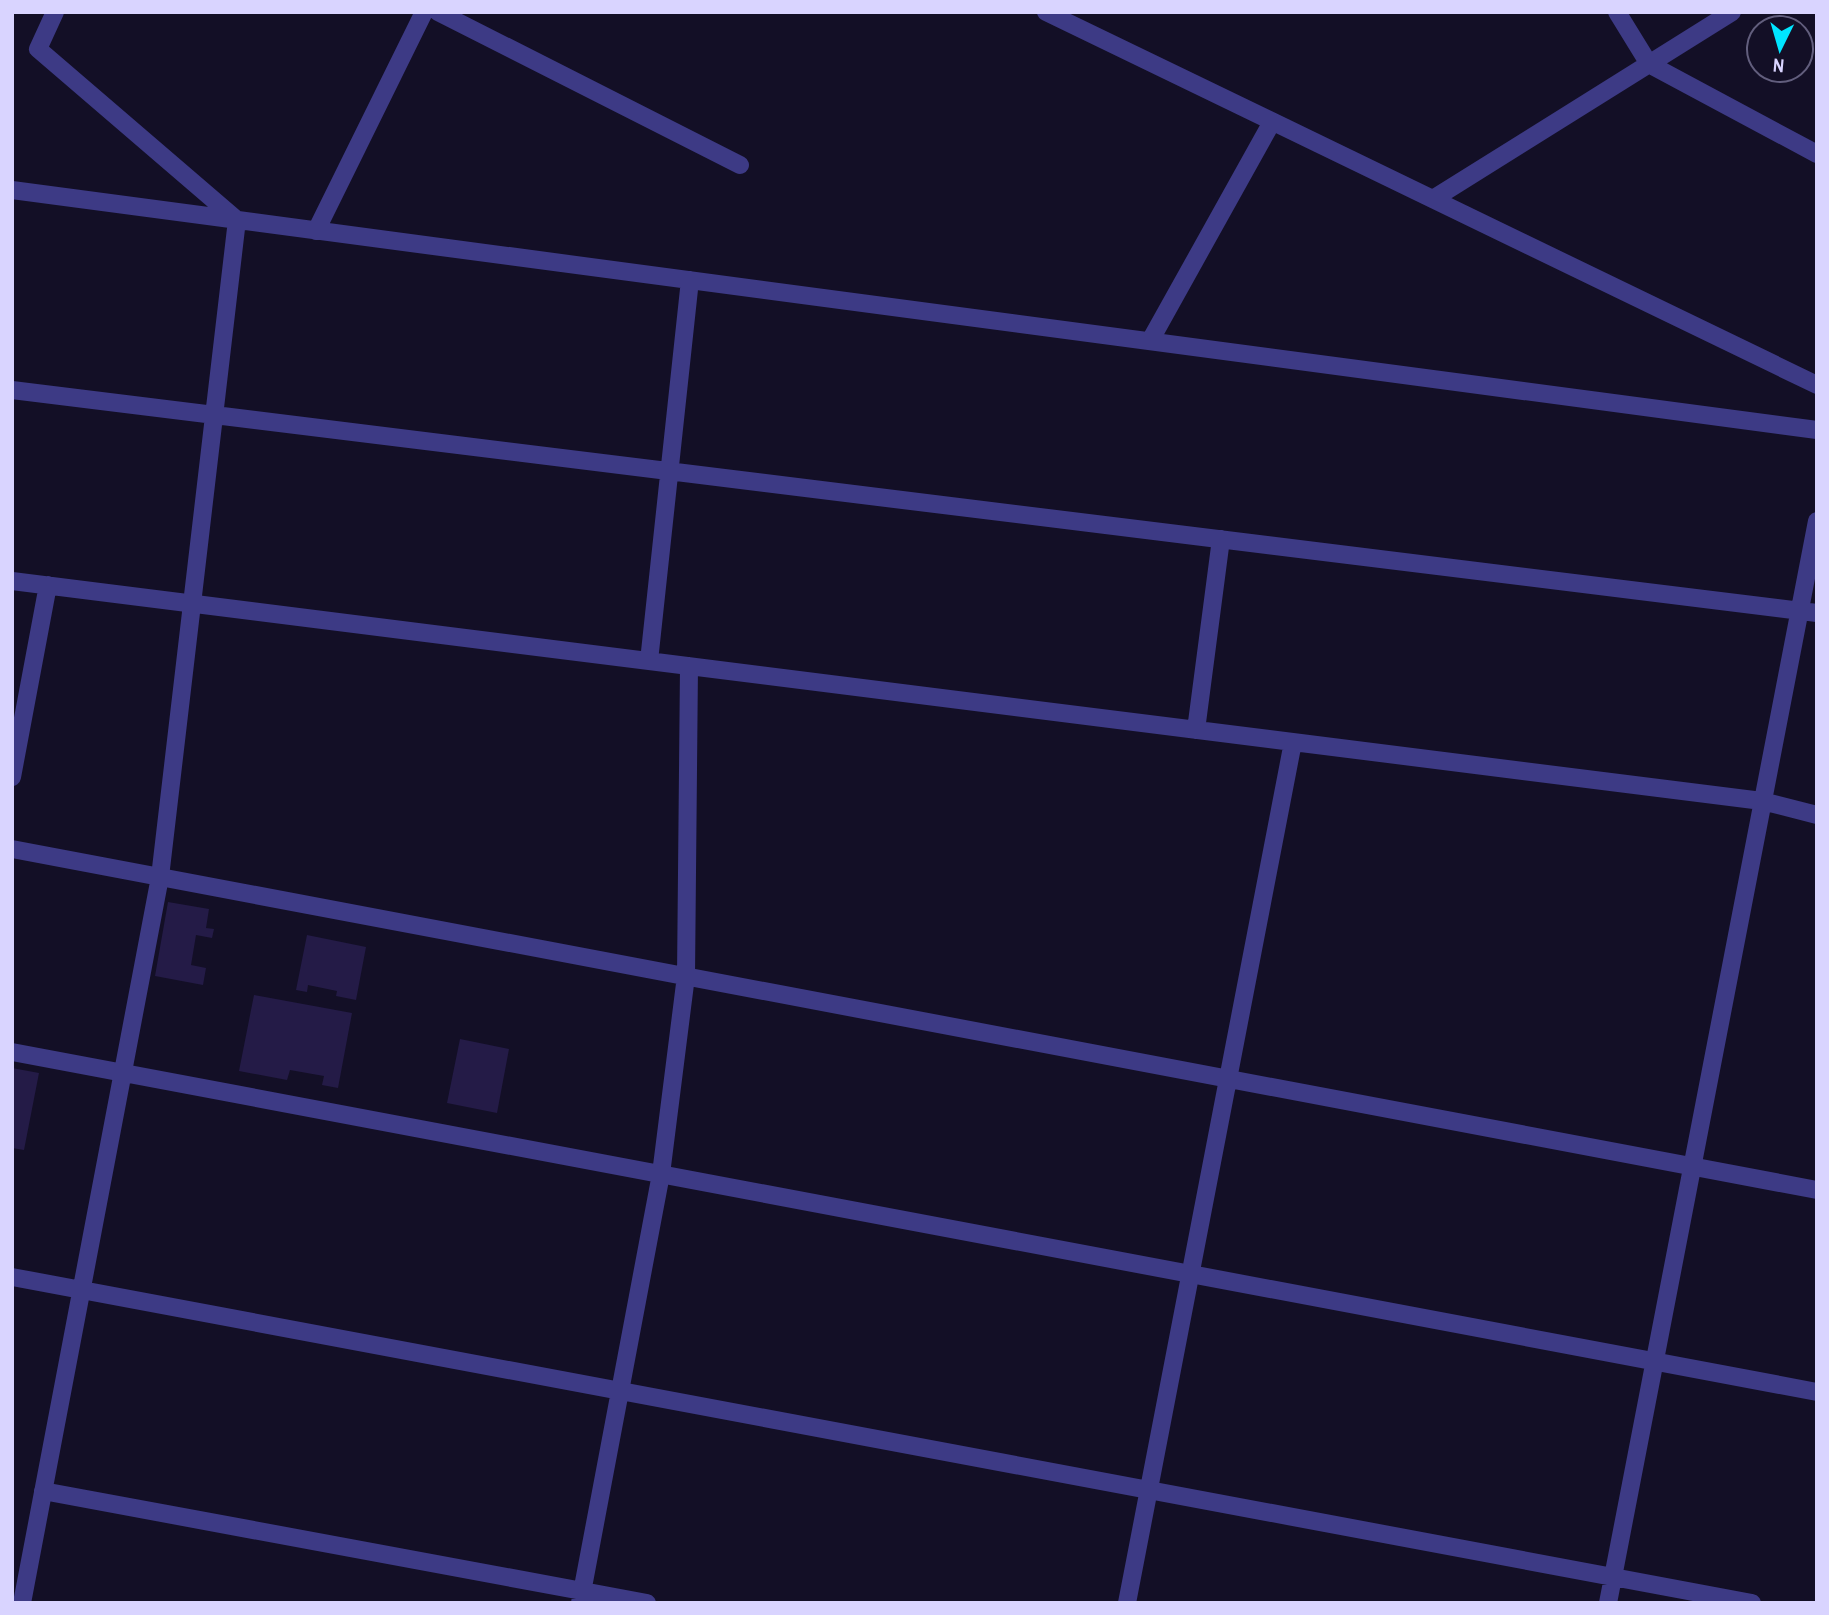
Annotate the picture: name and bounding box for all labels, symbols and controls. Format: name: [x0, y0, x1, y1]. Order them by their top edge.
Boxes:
north arrow: [1745, 14, 1815, 84]
text: N: [1772, 52, 1785, 79]

